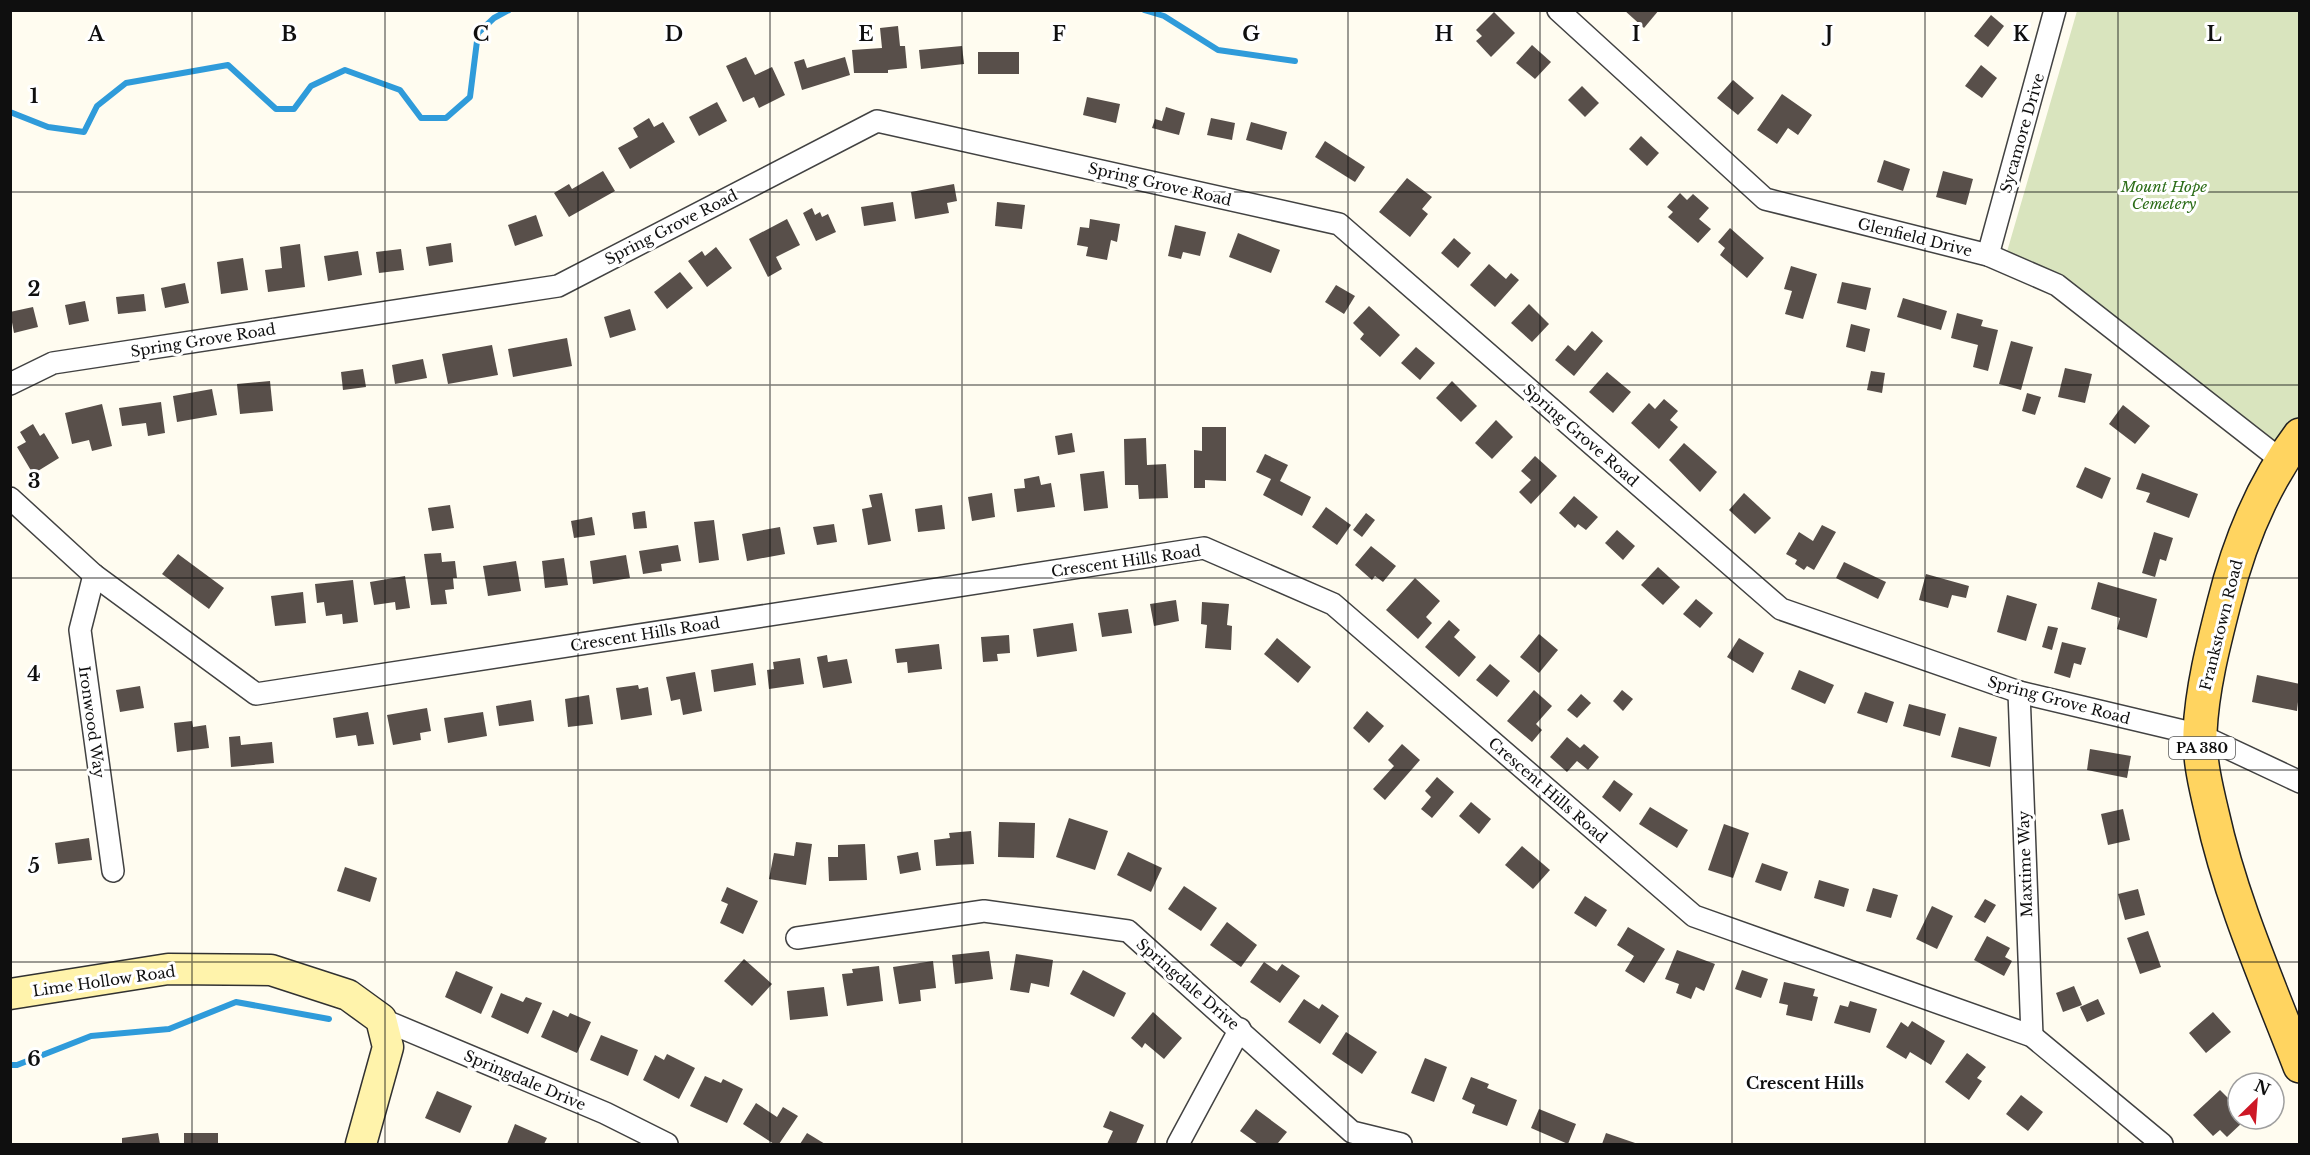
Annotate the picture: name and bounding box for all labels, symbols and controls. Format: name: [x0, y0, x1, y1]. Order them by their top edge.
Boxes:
text: A: [87, 22, 105, 46]
text: B: [281, 22, 297, 46]
text: C: [473, 22, 489, 46]
text: D: [665, 22, 683, 46]
text: E: [858, 22, 874, 46]
text: F: [1052, 22, 1066, 46]
text: G: [1242, 22, 1260, 46]
text: H: [1435, 22, 1454, 46]
text: I: [1632, 22, 1640, 46]
text: J: [1821, 22, 1833, 46]
text: K: [2013, 22, 2030, 46]
text: L: [2206, 22, 2222, 46]
street label: Sycamore Drive: [1996, 71, 2048, 195]
text: 1: [30, 84, 39, 108]
street label: Spring Grove Road: [1086, 158, 1234, 210]
park label: Mount Hope Cemetery: [2120, 177, 2207, 213]
street label: Spring Grove Road: [601, 185, 741, 269]
street label: Glenfield Drive: [1856, 214, 1974, 260]
text: 2: [27, 277, 41, 301]
street label: Spring Grove Road: [129, 319, 277, 361]
street label: Spring Grove Road: [1519, 380, 1643, 490]
text: 3: [28, 469, 40, 493]
street label: Crescent Hills Road: [1050, 541, 1202, 581]
street label: Frankstown Road: [2196, 558, 2246, 692]
street label: Crescent Hills Road: [569, 613, 721, 655]
text: 4: [27, 662, 41, 686]
street label: Ironwood Way: [75, 665, 109, 780]
street label: Spring Grove Road: [1986, 672, 2132, 728]
street label: Crescent Hills Road: [1485, 733, 1611, 847]
road number: PA 380: [2169, 737, 2235, 759]
street label: Maxtime Way: [2014, 810, 2036, 918]
text: 5: [28, 854, 40, 878]
street label: Springdale Drive: [1133, 934, 1243, 1034]
street label: Lime Hollow Road: [31, 962, 177, 1000]
street label: Springdale Drive: [461, 1046, 589, 1114]
text: 6: [27, 1047, 41, 1071]
north arrow: [2226, 1071, 2286, 1131]
district label: Crescent Hills: [1746, 1073, 1864, 1093]
text: N: [2251, 1075, 2273, 1100]

